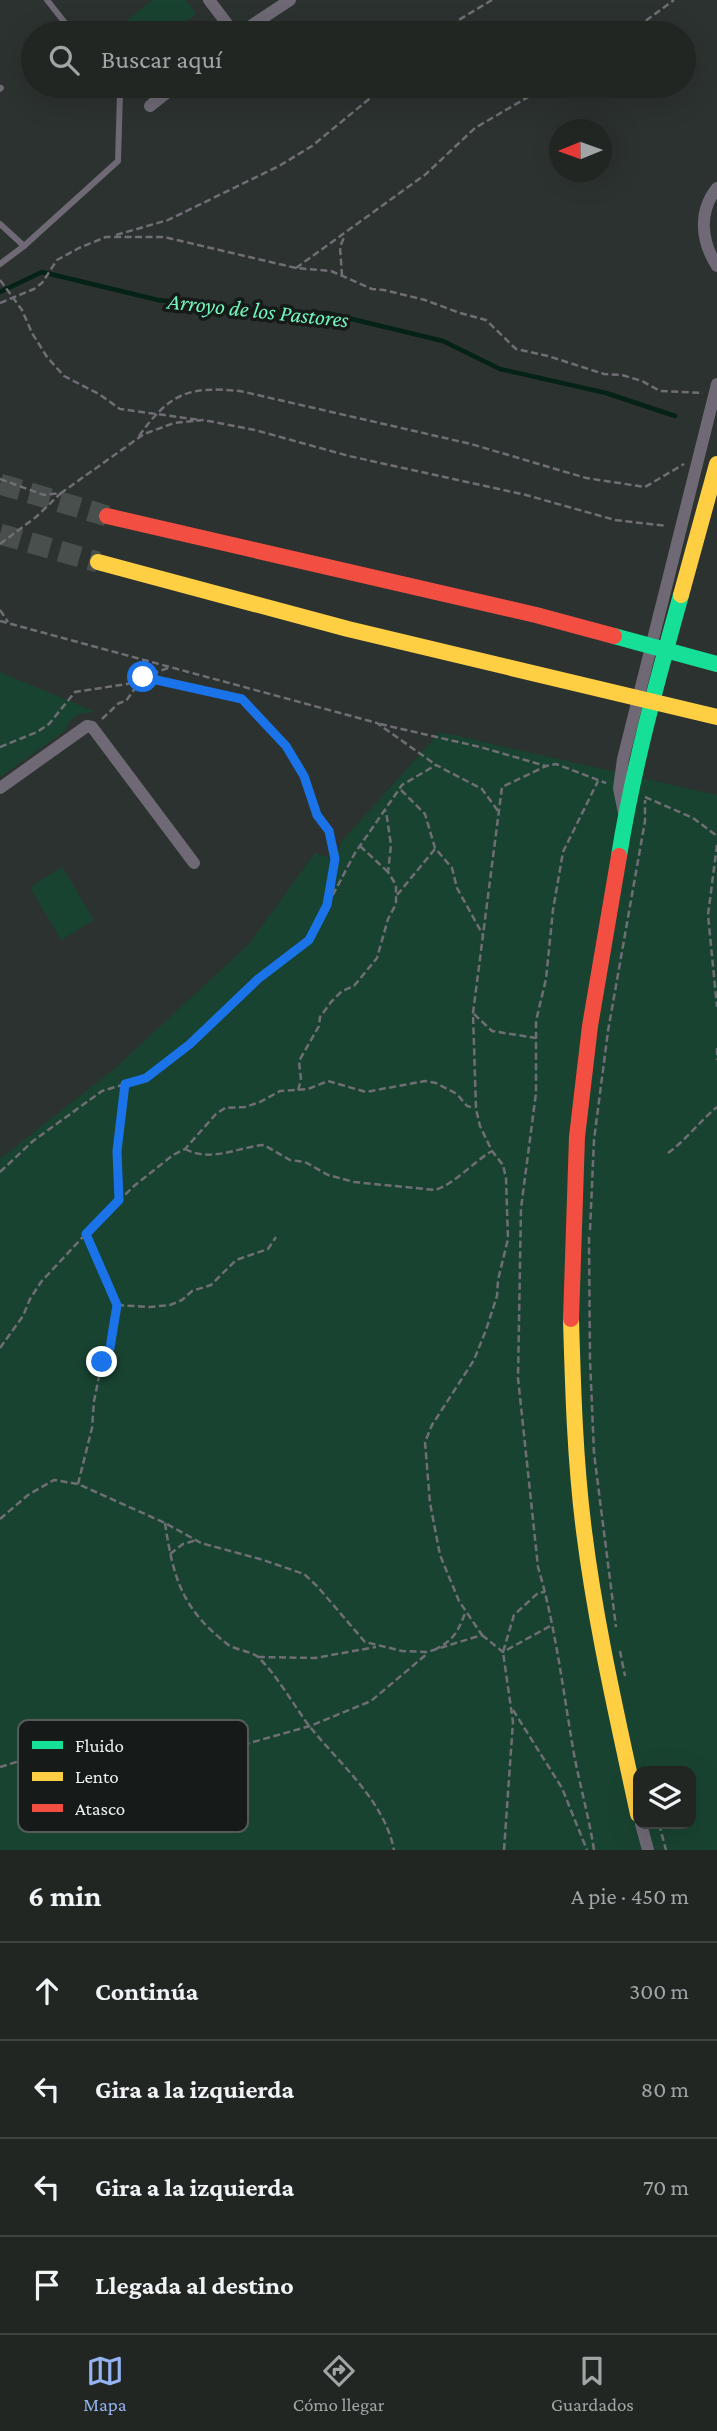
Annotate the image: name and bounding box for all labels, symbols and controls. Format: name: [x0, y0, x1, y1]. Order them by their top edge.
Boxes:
search box: [21, 21, 696, 98]
icon: search: [45, 41, 83, 79]
text: Buscar aquí: [101, 45, 222, 74]
north arrow: [549, 119, 612, 182]
water label: Arroyo de los Pastores: [165, 287, 351, 333]
route start: [127, 661, 158, 692]
route end: [86, 1346, 117, 1377]
legend: [18, 1720, 248, 1832]
text: Fluido: [75, 1735, 124, 1756]
text: Lento: [75, 1766, 119, 1787]
map controls: [633, 1766, 696, 1829]
button: layers: [633, 1766, 696, 1829]
text: Atasco: [75, 1798, 125, 1819]
text: 6 min: [28, 1879, 101, 1912]
text: A pie · 450 m: [571, 1883, 689, 1909]
icon: ahead: [28, 1972, 66, 2010]
text: Continúa: [95, 1977, 198, 2006]
text: 300 m: [629, 1978, 689, 2004]
icon: left: [28, 2070, 66, 2108]
text: Gira a la izquierda: [95, 2075, 294, 2104]
text: 80 m: [641, 2076, 689, 2102]
icon: left: [28, 2168, 66, 2206]
text: Gira a la izquierda: [95, 2173, 294, 2202]
text: 70 m: [643, 2174, 689, 2200]
icon: arrive: [28, 2266, 66, 2304]
text: Llegada al destino: [95, 2271, 294, 2300]
tab: Mapa: [83, 2352, 126, 2415]
tab: Cómo llegar: [293, 2352, 385, 2415]
tab: Guardados: [551, 2352, 634, 2415]

